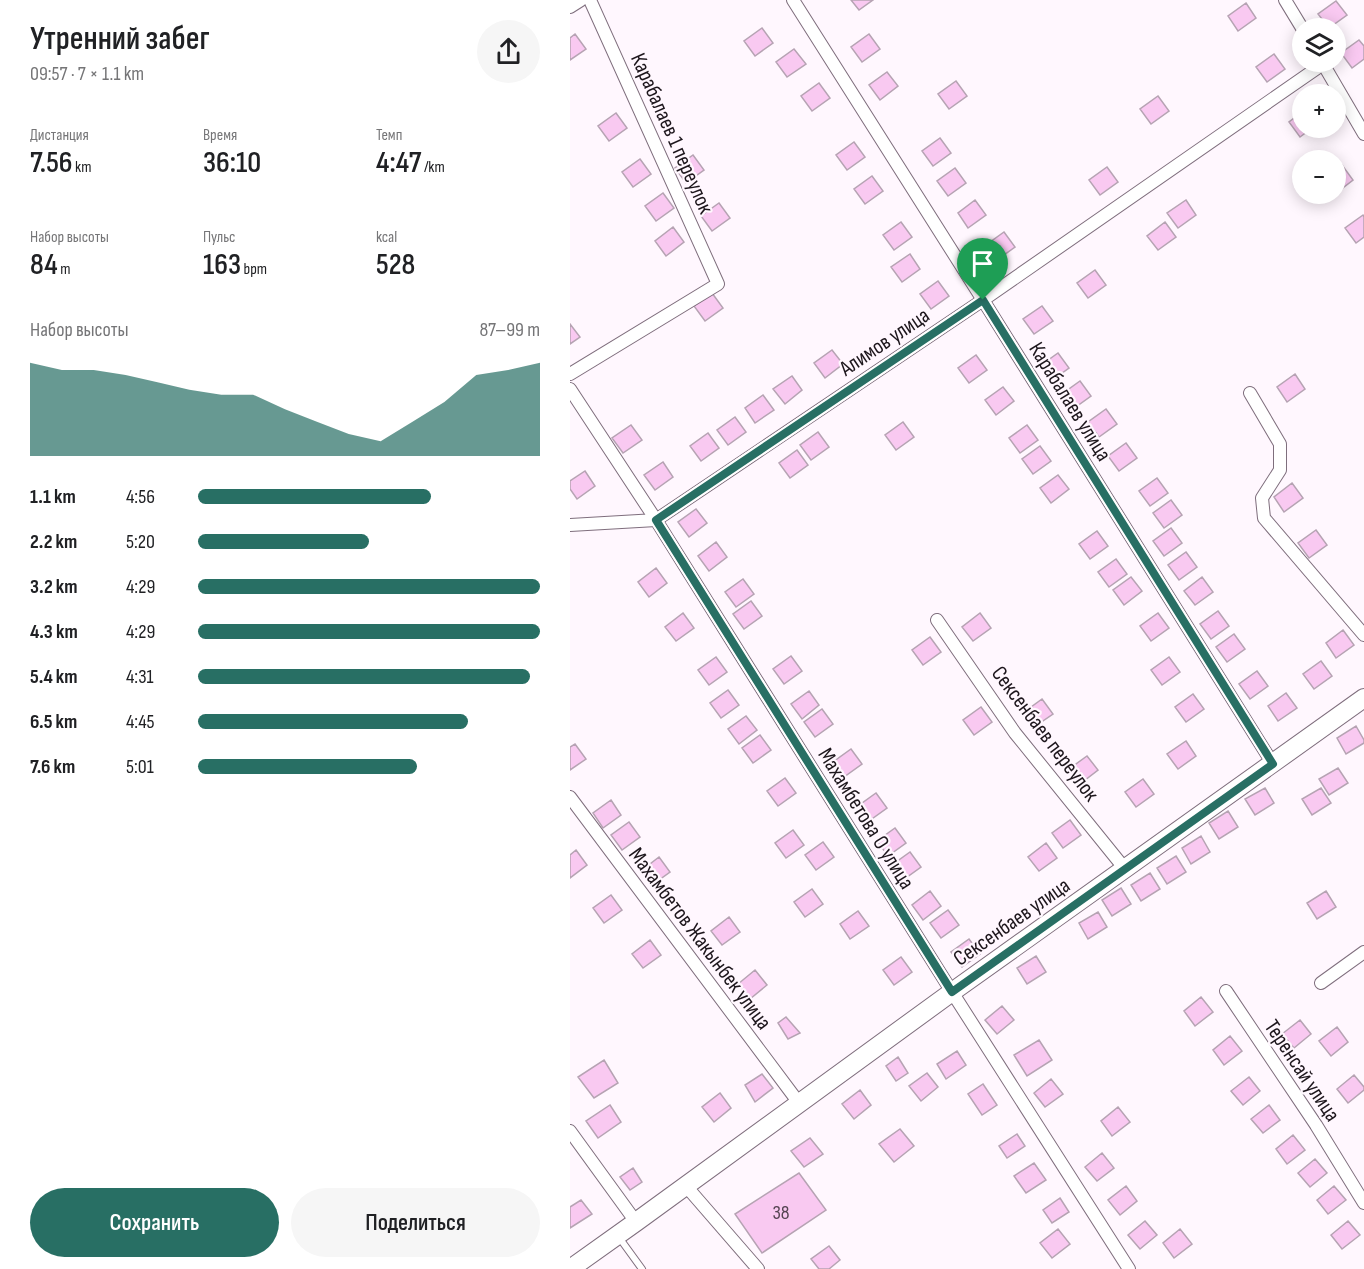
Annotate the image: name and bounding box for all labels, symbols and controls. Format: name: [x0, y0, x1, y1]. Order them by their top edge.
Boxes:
map controls: [1292, 18, 1346, 204]
button: layers: [1292, 18, 1346, 72]
text: Утренний забег: [30, 19, 210, 59]
button: share: [477, 20, 540, 83]
street label: Карабалаев 1 переулок: [624, 49, 719, 219]
text: 09:57 · 7 × 1.1 km: [30, 62, 144, 86]
button: +: [1292, 84, 1346, 138]
text: Дистанция: [30, 126, 89, 145]
text: Время: [203, 126, 237, 145]
text: Темп: [376, 126, 402, 145]
text: 7.56: [30, 145, 73, 181]
text: 36:10: [203, 145, 261, 181]
text: 4:47: [376, 145, 421, 181]
button: −: [1292, 150, 1346, 204]
text: km: [73, 158, 92, 177]
text: /km: [421, 158, 445, 177]
text: Набор высоты: [30, 228, 109, 247]
text: Пульс: [203, 228, 236, 247]
text: kcal: [376, 228, 397, 247]
pin: [957, 238, 1008, 300]
text: 84: [30, 247, 58, 283]
text: 163: [203, 247, 241, 283]
text: 528: [376, 247, 415, 283]
icon: arrive: [966, 247, 999, 280]
text: m: [58, 260, 70, 279]
text: bpm: [241, 260, 267, 279]
street label: Алимов улица: [834, 302, 935, 383]
text: Набор высоты: [30, 318, 129, 342]
text: 87–99 m: [479, 318, 540, 342]
street label: Карабалаев улица: [1022, 337, 1117, 466]
text: 1.1 km: [30, 485, 76, 509]
text: 4:56: [126, 485, 155, 509]
text: 2.2 km: [30, 530, 77, 554]
text: 5:20: [126, 530, 155, 554]
text: 3.2 km: [30, 575, 78, 599]
text: 4:29: [126, 575, 155, 599]
text: 4.3 km: [30, 620, 78, 644]
text: 4:29: [126, 620, 155, 644]
street label: Сексенбаев переулок: [985, 661, 1105, 808]
text: 5.4 km: [30, 665, 78, 689]
text: 4:31: [126, 665, 154, 689]
text: 6.5 km: [30, 710, 77, 734]
text: 4:45: [126, 710, 155, 734]
street label: Махамбетова О улица: [812, 743, 920, 894]
text: 7.6 km: [30, 755, 75, 779]
text: 5:01: [126, 755, 154, 779]
street label: Махамбетов Жакынбек улица: [622, 842, 777, 1035]
street label: Сексенбаев улица: [948, 872, 1075, 972]
street label: Теренсай улица: [1258, 1015, 1346, 1127]
button: Сохранить: [30, 1188, 279, 1257]
button: Поделиться: [291, 1188, 540, 1257]
house number: 38: [772, 1201, 790, 1225]

